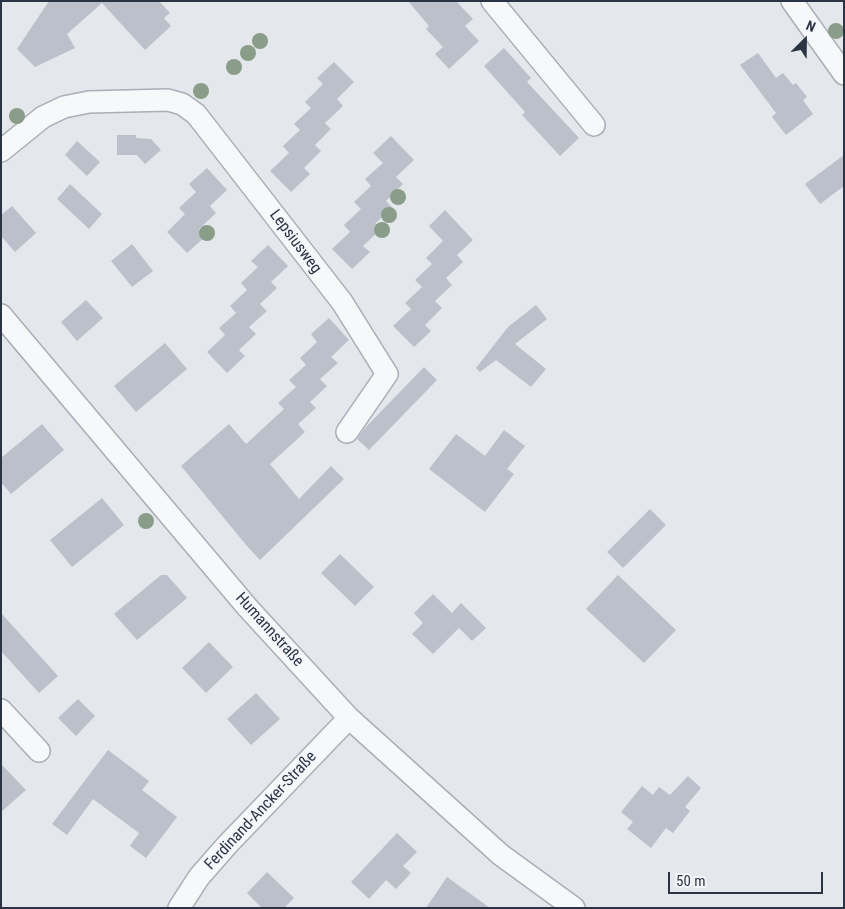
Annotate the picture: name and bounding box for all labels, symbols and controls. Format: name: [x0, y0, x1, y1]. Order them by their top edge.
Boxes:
north arrow: [780, 15, 830, 65]
text: N: [804, 17, 818, 35]
street label: Lepsiusweg: [265, 206, 325, 278]
street label: Humannstraße: [231, 589, 307, 671]
street label: Ferdinand-Ancker-Straße: [201, 748, 321, 874]
scale bar: [670, 862, 825, 894]
text: 50 m: [676, 872, 706, 890]

